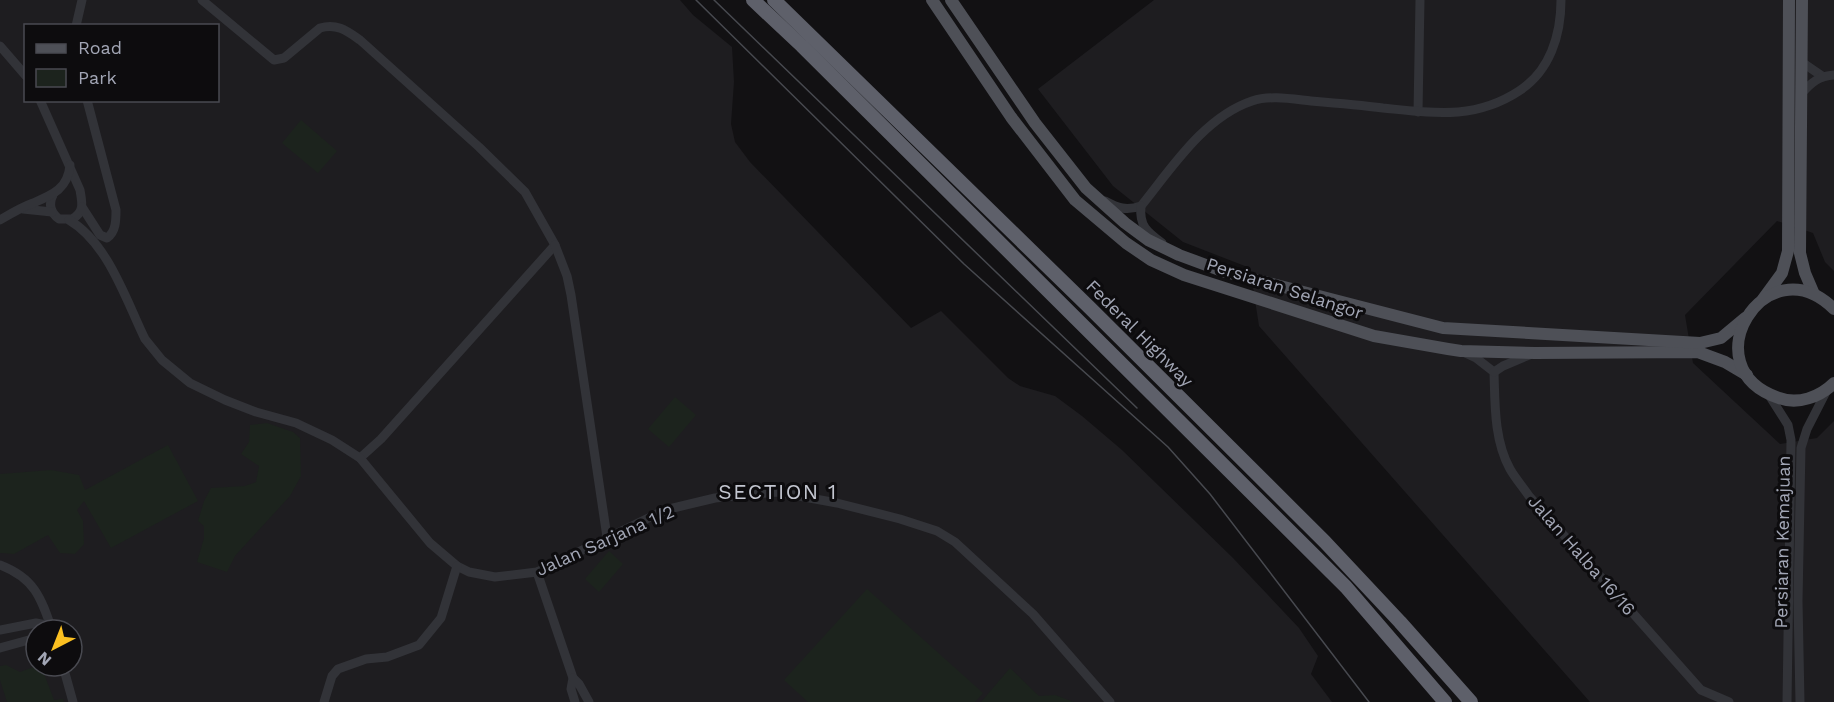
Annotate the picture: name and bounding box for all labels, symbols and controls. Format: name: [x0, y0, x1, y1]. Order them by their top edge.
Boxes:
legend: [24, 24, 219, 102]
text: Road: [78, 37, 122, 58]
text: Park: [78, 67, 117, 88]
street label: Persiaran Selangor: [1204, 253, 1366, 323]
street label: Federal Highway: [1082, 275, 1198, 391]
street label: Persiaran Kemajuan: [1770, 455, 1794, 629]
district label: SECTION 1: [718, 479, 838, 504]
street label: Jalan Halba 16/16: [1524, 491, 1640, 619]
street label: Jalan Sarjana 1/2: [533, 500, 677, 580]
north arrow: [24, 618, 84, 678]
text: N: [34, 648, 55, 670]

